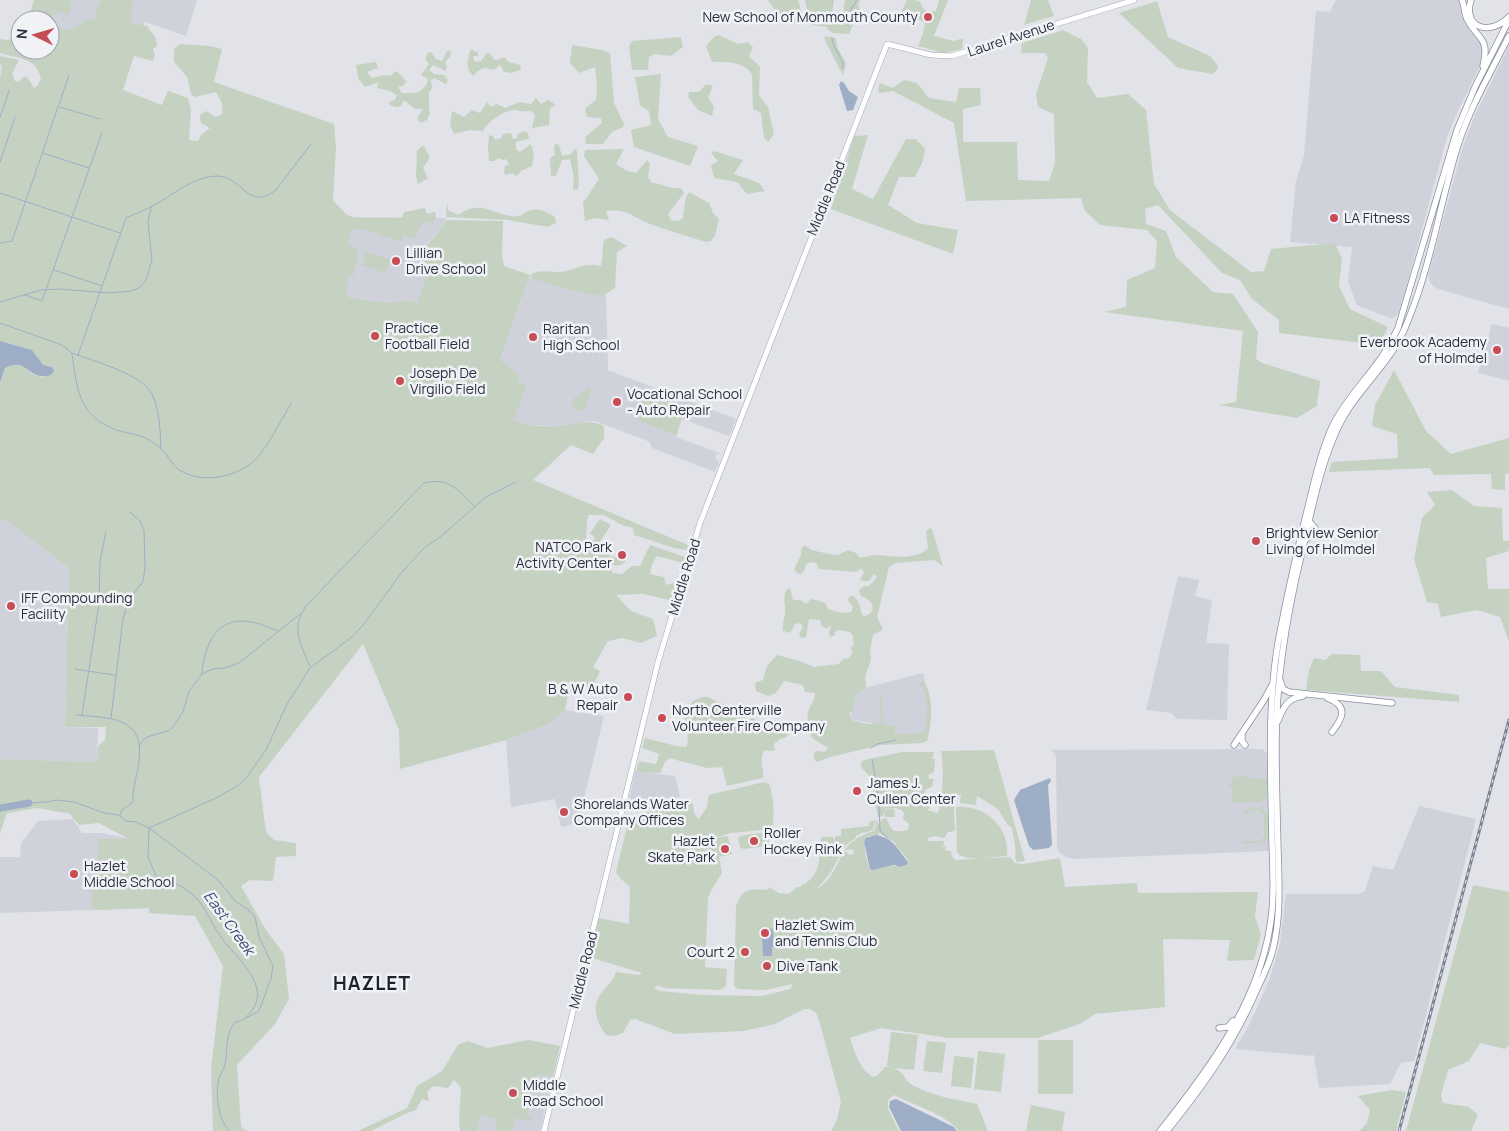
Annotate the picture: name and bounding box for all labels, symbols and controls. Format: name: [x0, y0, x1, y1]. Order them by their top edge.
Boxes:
place label: New School of Monmouth County: [702, 7, 919, 26]
north arrow: [10, 10, 60, 60]
marker: New School of Monmouth County: [922, 11, 934, 23]
street label: Laurel Avenue: [965, 15, 1057, 61]
text: N: [12, 28, 31, 40]
street label: Middle Road: [802, 158, 849, 238]
place label: LA Fitness: [1344, 208, 1410, 227]
marker: LA Fitness: [1328, 212, 1340, 224]
place label: Lillian Drive School: [406, 243, 486, 278]
marker: Lillian Drive School: [390, 255, 402, 267]
place label: Practice Football Field: [385, 318, 469, 353]
place label: Raritan High School: [543, 319, 620, 354]
marker: Practice Football Field: [369, 330, 381, 342]
marker: Raritan High School: [527, 331, 539, 343]
place label: Everbrook Academy of Holmdel: [1360, 332, 1488, 367]
marker: Everbrook Academy of Holmdel: [1491, 344, 1503, 356]
place label: Joseph De Virgilio Field: [410, 363, 485, 398]
marker: Joseph De Virgilio Field: [394, 375, 406, 387]
place label: Vocational School - Auto Repair: [627, 384, 742, 419]
marker: Vocational School - Auto Repair: [611, 396, 623, 408]
place label: Brightview Senior Living of Holmdel: [1266, 523, 1378, 558]
marker: Brightview Senior Living of Holmdel: [1250, 535, 1262, 547]
street label: Middle Road: [663, 536, 704, 617]
place label: NATCO Park Activity Center: [516, 537, 613, 572]
marker: NATCO Park Activity Center: [616, 549, 628, 561]
place label: IFF Compounding Facility: [21, 588, 133, 623]
marker: IFF Compounding Facility: [5, 600, 17, 612]
place label: B & W Auto Repair: [548, 679, 618, 714]
marker: B & W Auto Repair: [622, 691, 634, 703]
place label: North Centerville Volunteer Fire Company: [672, 700, 826, 735]
marker: North Centerville Volunteer Fire Company: [656, 712, 668, 724]
place label: James J. Cullen Center: [867, 773, 956, 808]
marker: James J. Cullen Center: [851, 785, 863, 797]
place label: Shorelands Water Company Offices: [574, 794, 689, 829]
marker: Shorelands Water Company Offices: [558, 806, 570, 818]
place label: Roller Hockey Rink: [764, 823, 843, 858]
place label: Hazlet Skate Park: [647, 831, 716, 866]
marker: Roller Hockey Rink: [748, 835, 760, 847]
marker: Hazlet Skate Park: [719, 843, 731, 855]
place label: Hazlet Middle School: [84, 856, 174, 891]
marker: Hazlet Middle School: [68, 868, 80, 880]
water label: East Creek: [199, 886, 261, 961]
place label: Hazlet Swim and Tennis Club: [775, 915, 877, 950]
marker: Hazlet Swim and Tennis Club: [759, 927, 771, 939]
street label: Middle Road: [564, 929, 601, 1011]
place label: Court 2: [687, 942, 735, 961]
marker: Court 2: [739, 946, 751, 958]
place label: Dive Tank: [777, 956, 839, 975]
marker: Dive Tank: [761, 960, 773, 972]
district label: HAZLET: [333, 970, 411, 996]
place label: Middle Road School: [523, 1075, 604, 1110]
marker: Middle Road School: [507, 1087, 519, 1099]

